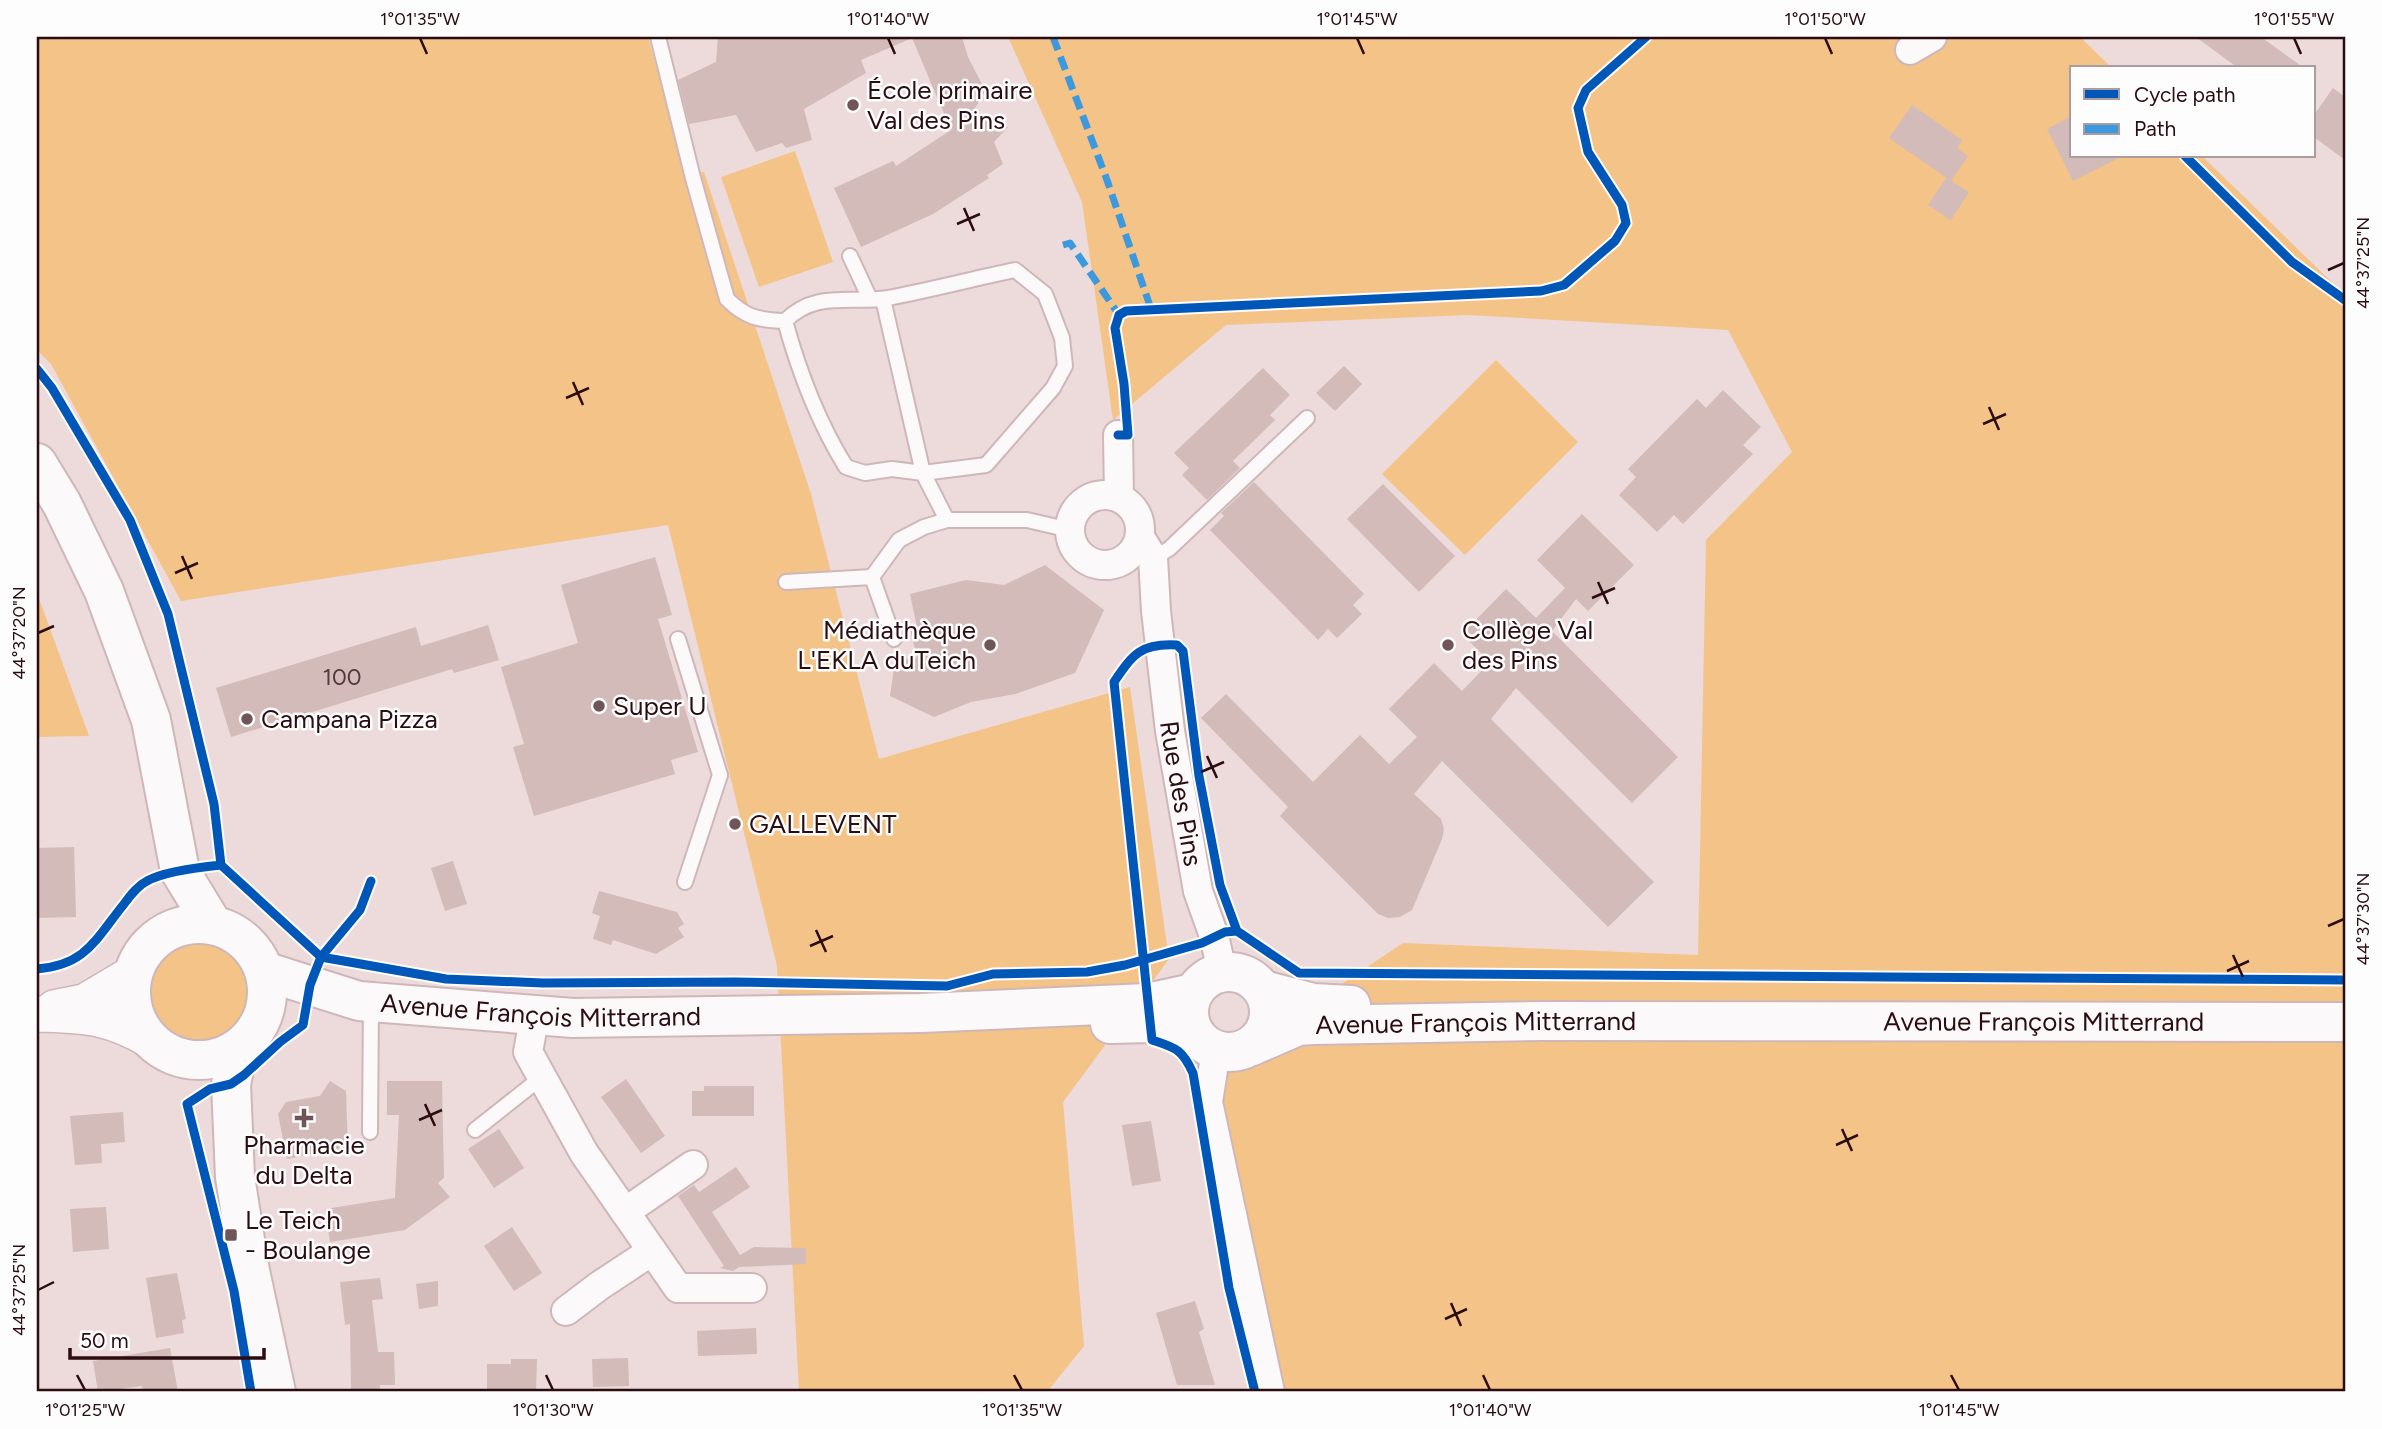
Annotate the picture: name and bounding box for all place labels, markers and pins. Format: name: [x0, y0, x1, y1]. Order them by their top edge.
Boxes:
place label: École primaire Val des Pins: [867, 74, 1032, 136]
marker: École primaire Val des Pins: [845, 97, 861, 113]
place label: Médiathèque L'EKLA duTeich: [797, 614, 976, 676]
place label: Collège Val des Pins: [1462, 614, 1593, 676]
marker: Médiathèque L'EKLA duTeich: [982, 637, 998, 653]
marker: Collège Val des Pins: [1440, 637, 1456, 653]
place label: Super U: [613, 690, 707, 722]
marker: Super U: [591, 698, 607, 714]
place label: Campana Pizza: [261, 703, 438, 735]
marker: Campana Pizza: [239, 711, 255, 727]
place label: GALLEVENT: [749, 808, 897, 840]
marker: GALLEVENT: [727, 816, 743, 832]
marker: Pharmacie du Delta: [296, 1110, 312, 1126]
place label: Pharmacie du Delta: [243, 1129, 365, 1191]
place label: Le Teich - Boulange: [245, 1204, 371, 1266]
marker: Le Teich - Boulange: [223, 1227, 239, 1243]

